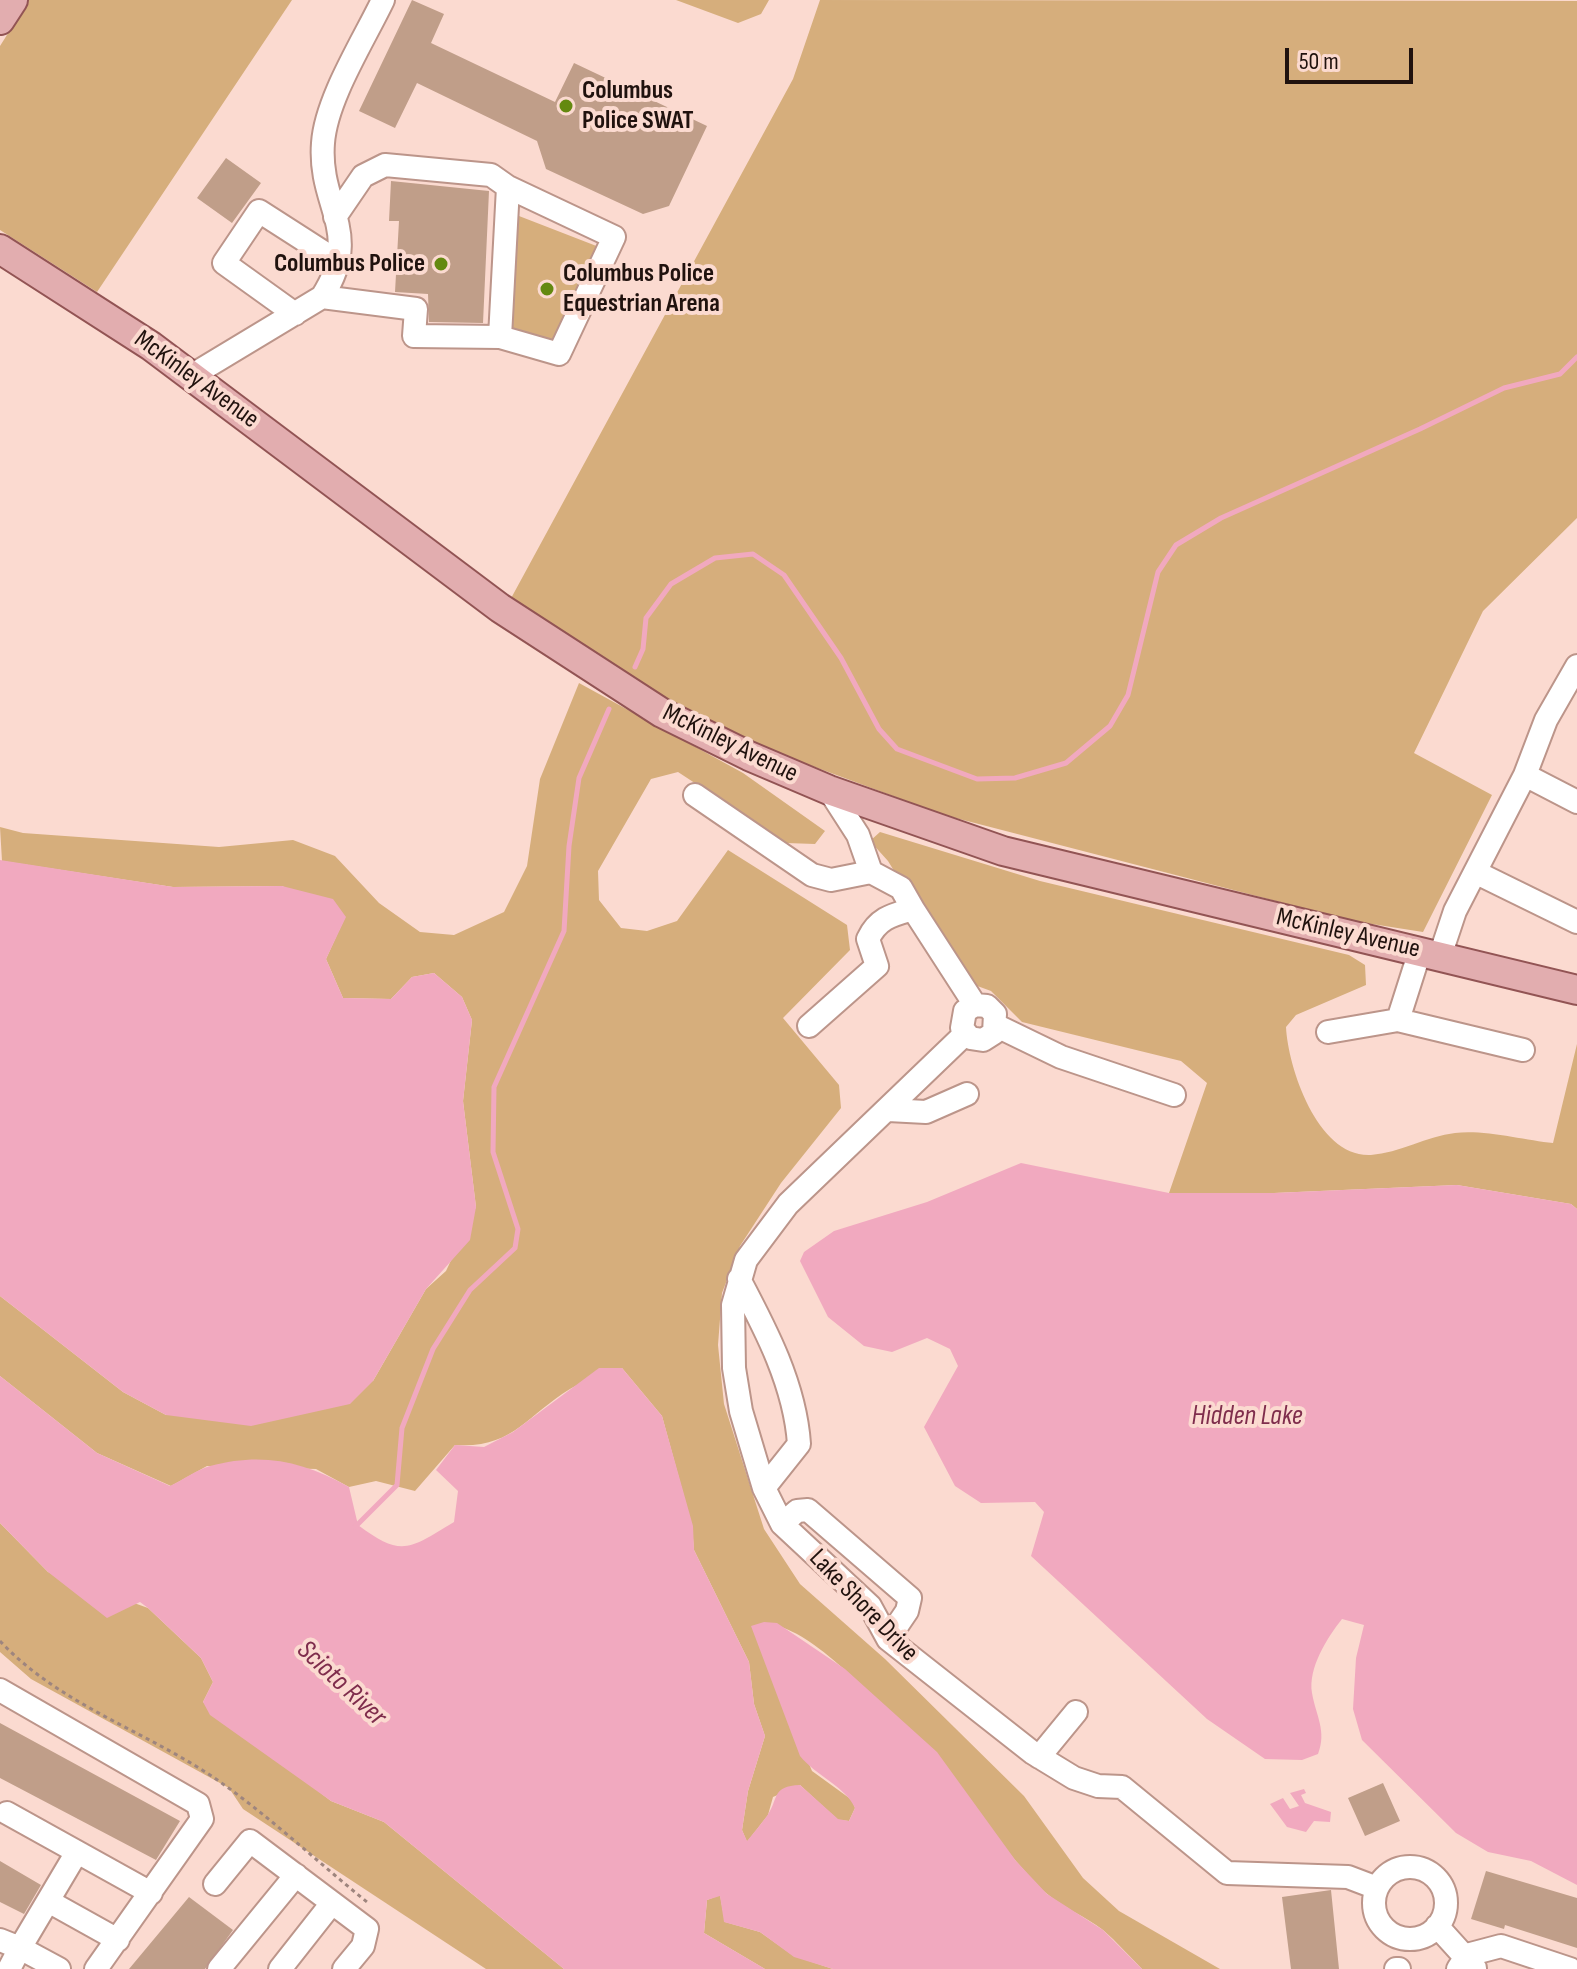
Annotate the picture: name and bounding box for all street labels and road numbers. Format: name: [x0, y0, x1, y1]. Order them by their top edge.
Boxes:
street label: McKinley Avenue: [128, 324, 264, 436]
street label: McKinley Avenue: [657, 698, 803, 790]
street label: McKinley Avenue: [1273, 902, 1423, 966]
street label: Lake Shore Drive: [802, 1543, 924, 1669]

